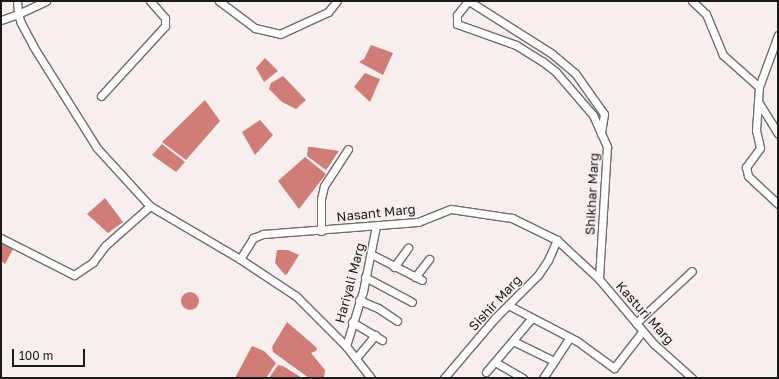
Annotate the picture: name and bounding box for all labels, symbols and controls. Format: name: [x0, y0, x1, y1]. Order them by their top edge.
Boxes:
street label: Shikhar Marg: [582, 153, 602, 235]
street label: Nasant Marg: [336, 201, 416, 225]
street label: Hariyali Marg: [332, 241, 368, 325]
street label: Sishir Marg: [465, 272, 525, 334]
street label: Kasturi Marg: [613, 278, 677, 348]
scale bar: [14, 341, 87, 367]
text: 100 m: [19, 348, 53, 363]

